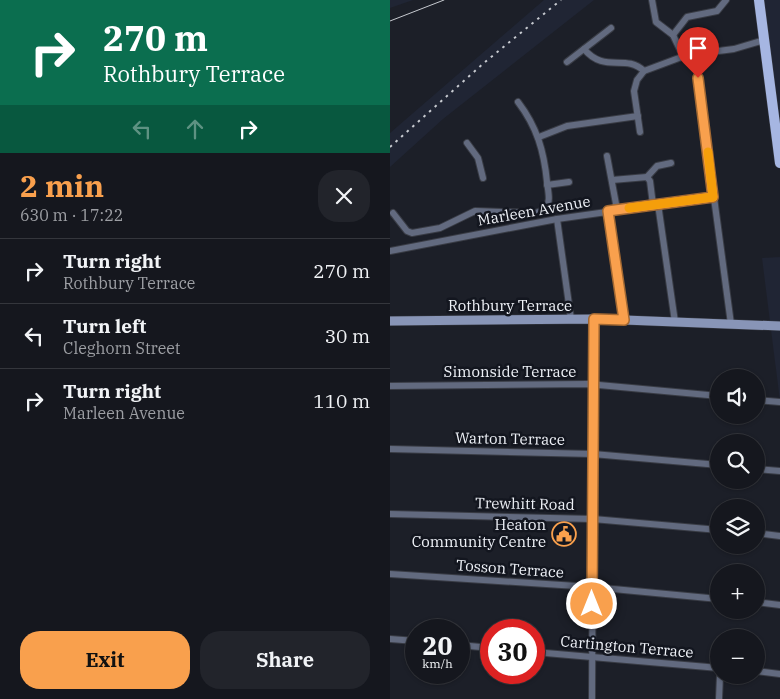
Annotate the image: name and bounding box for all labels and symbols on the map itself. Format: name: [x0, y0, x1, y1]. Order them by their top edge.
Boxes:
pin: [677, 27, 719, 78]
street label: Marleen Avenue: [476, 191, 592, 230]
street label: Rothbury Terrace: [448, 296, 572, 315]
street label: Simonside Terrace: [444, 362, 576, 381]
street label: Warton Terrace: [455, 428, 565, 449]
street label: Trewhitt Road: [475, 493, 575, 514]
place label: Heaton Community Centre: [412, 515, 546, 551]
public building icon: Heaton Community Centre: [551, 521, 577, 547]
street label: Tosson Terrace: [456, 555, 565, 582]
position arrow: [565, 577, 617, 629]
speed limit sign: 30: [480, 619, 545, 684]
street label: Cartington Terrace: [560, 631, 694, 662]

